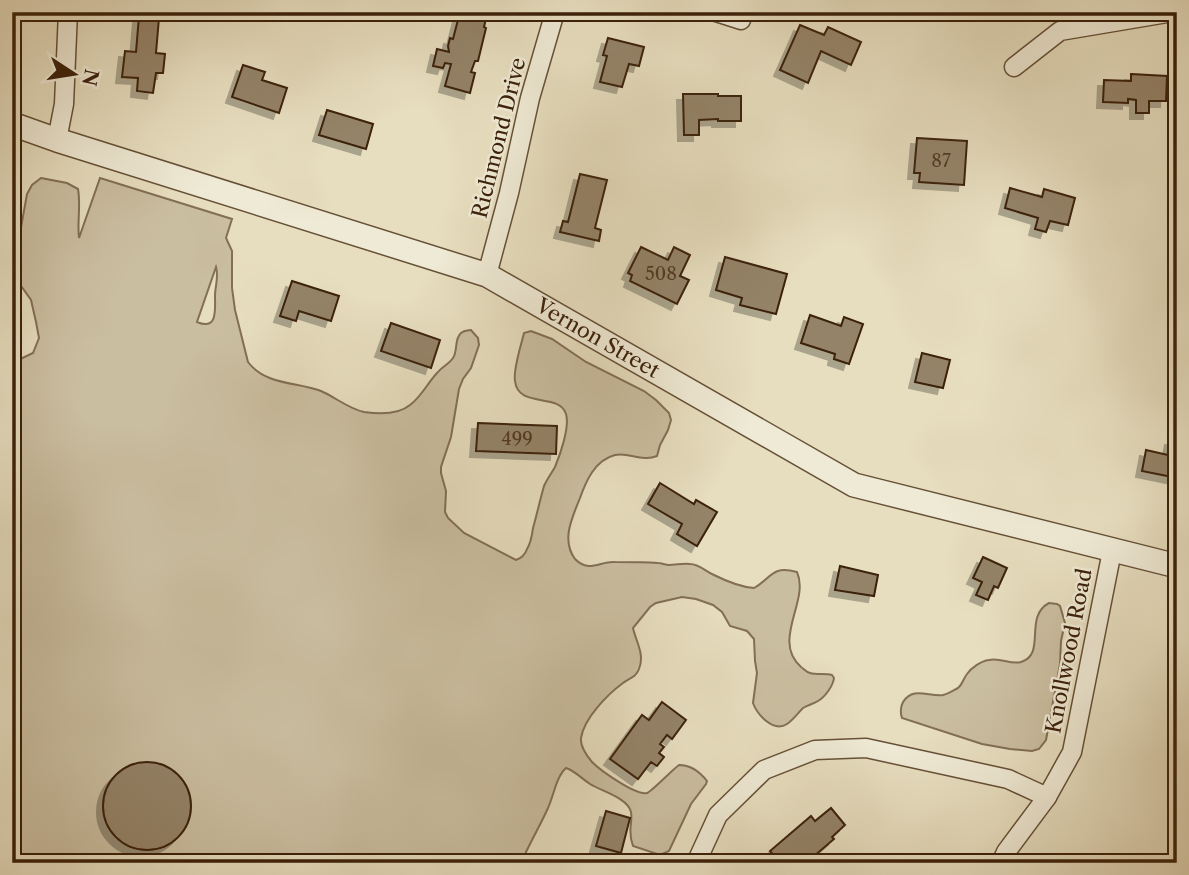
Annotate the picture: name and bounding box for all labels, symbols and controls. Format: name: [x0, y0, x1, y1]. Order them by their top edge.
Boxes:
north arrow: [38, 38, 108, 108]
street label: Richmond Drive: [466, 55, 531, 221]
text: N: [77, 67, 103, 88]
house number: 87: [931, 150, 951, 172]
house number: 508: [645, 263, 677, 285]
street label: Vernon Street: [531, 292, 665, 383]
house number: 499: [501, 428, 533, 450]
street label: Knollwood Road: [1040, 566, 1097, 736]

